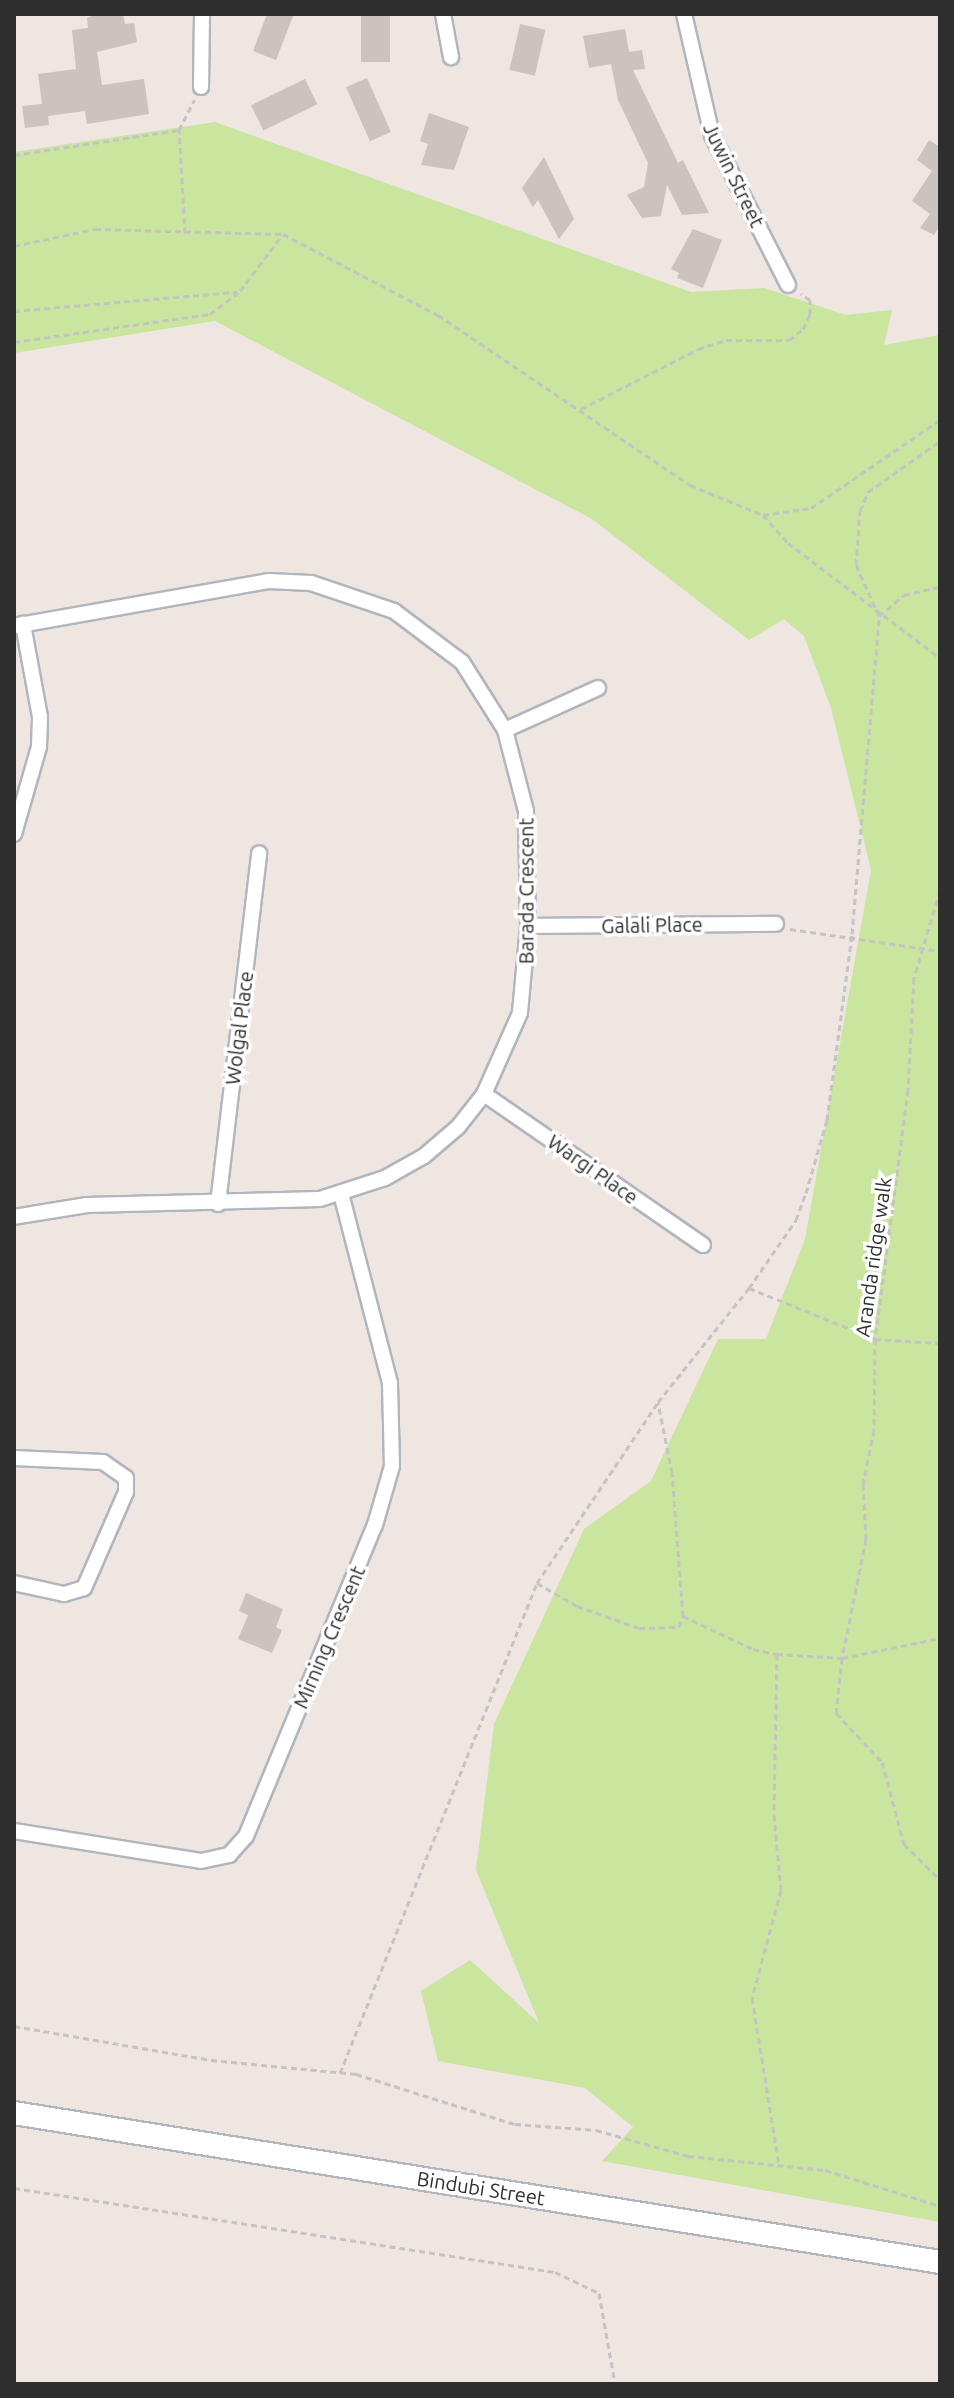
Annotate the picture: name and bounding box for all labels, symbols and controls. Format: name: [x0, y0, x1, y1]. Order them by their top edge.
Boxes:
street label: Juwin Street: [698, 119, 770, 231]
street label: Barada Crescent: [514, 818, 538, 964]
street label: Galali Place: [601, 912, 703, 938]
street label: Wolgal Place: [220, 970, 258, 1086]
street label: Wargi Place: [543, 1129, 643, 1209]
street label: Aranda ridge walk: [850, 1176, 896, 1338]
street label: Mirning Crescent: [288, 1562, 370, 1712]
street label: Bindubi Street: [415, 2166, 547, 2210]

